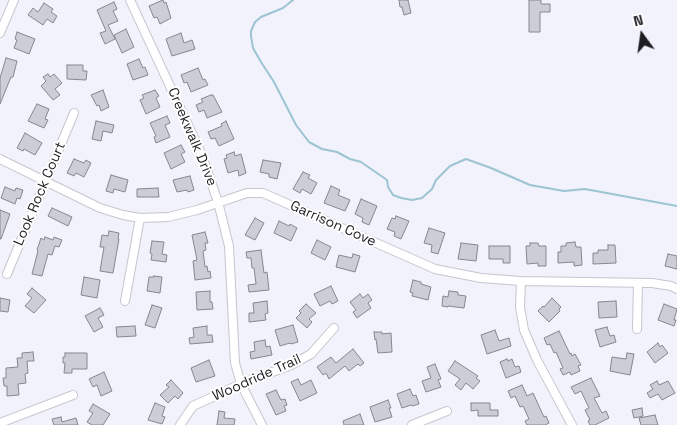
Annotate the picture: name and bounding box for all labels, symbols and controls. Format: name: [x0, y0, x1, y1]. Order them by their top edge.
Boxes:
north arrow: [617, 10, 667, 60]
text: N: [632, 11, 645, 30]
street label: Creekwalk Drive: [164, 85, 220, 189]
street label: Look Rock Court: [11, 140, 69, 248]
street label: Garrison Cove: [287, 198, 379, 250]
street label: Woodride Trail: [210, 351, 304, 405]

